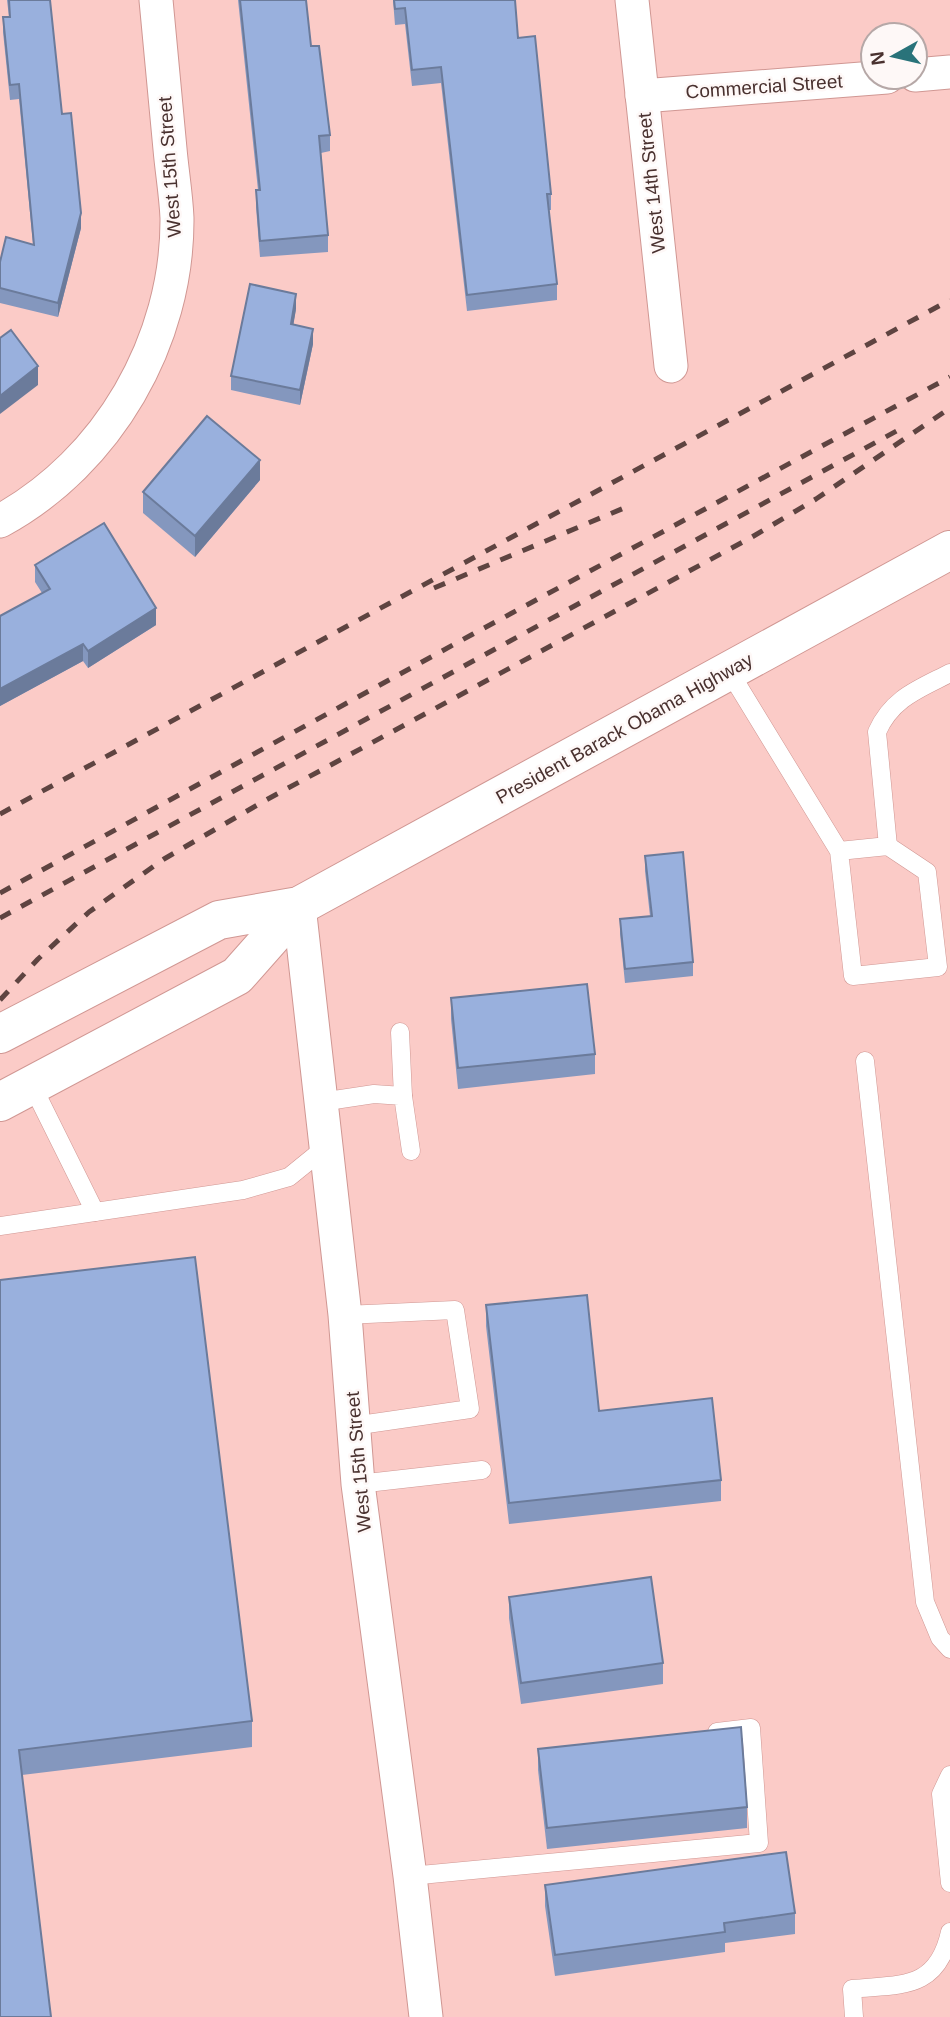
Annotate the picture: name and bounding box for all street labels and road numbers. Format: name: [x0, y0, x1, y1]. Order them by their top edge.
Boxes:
street label: Commercial Street: [685, 70, 844, 102]
street label: West 15th Street: [154, 95, 185, 238]
street label: West 14th Street: [634, 111, 669, 254]
street label: President Barack Obama Highway: [492, 649, 757, 808]
street label: West 15th Street: [342, 1390, 375, 1533]

